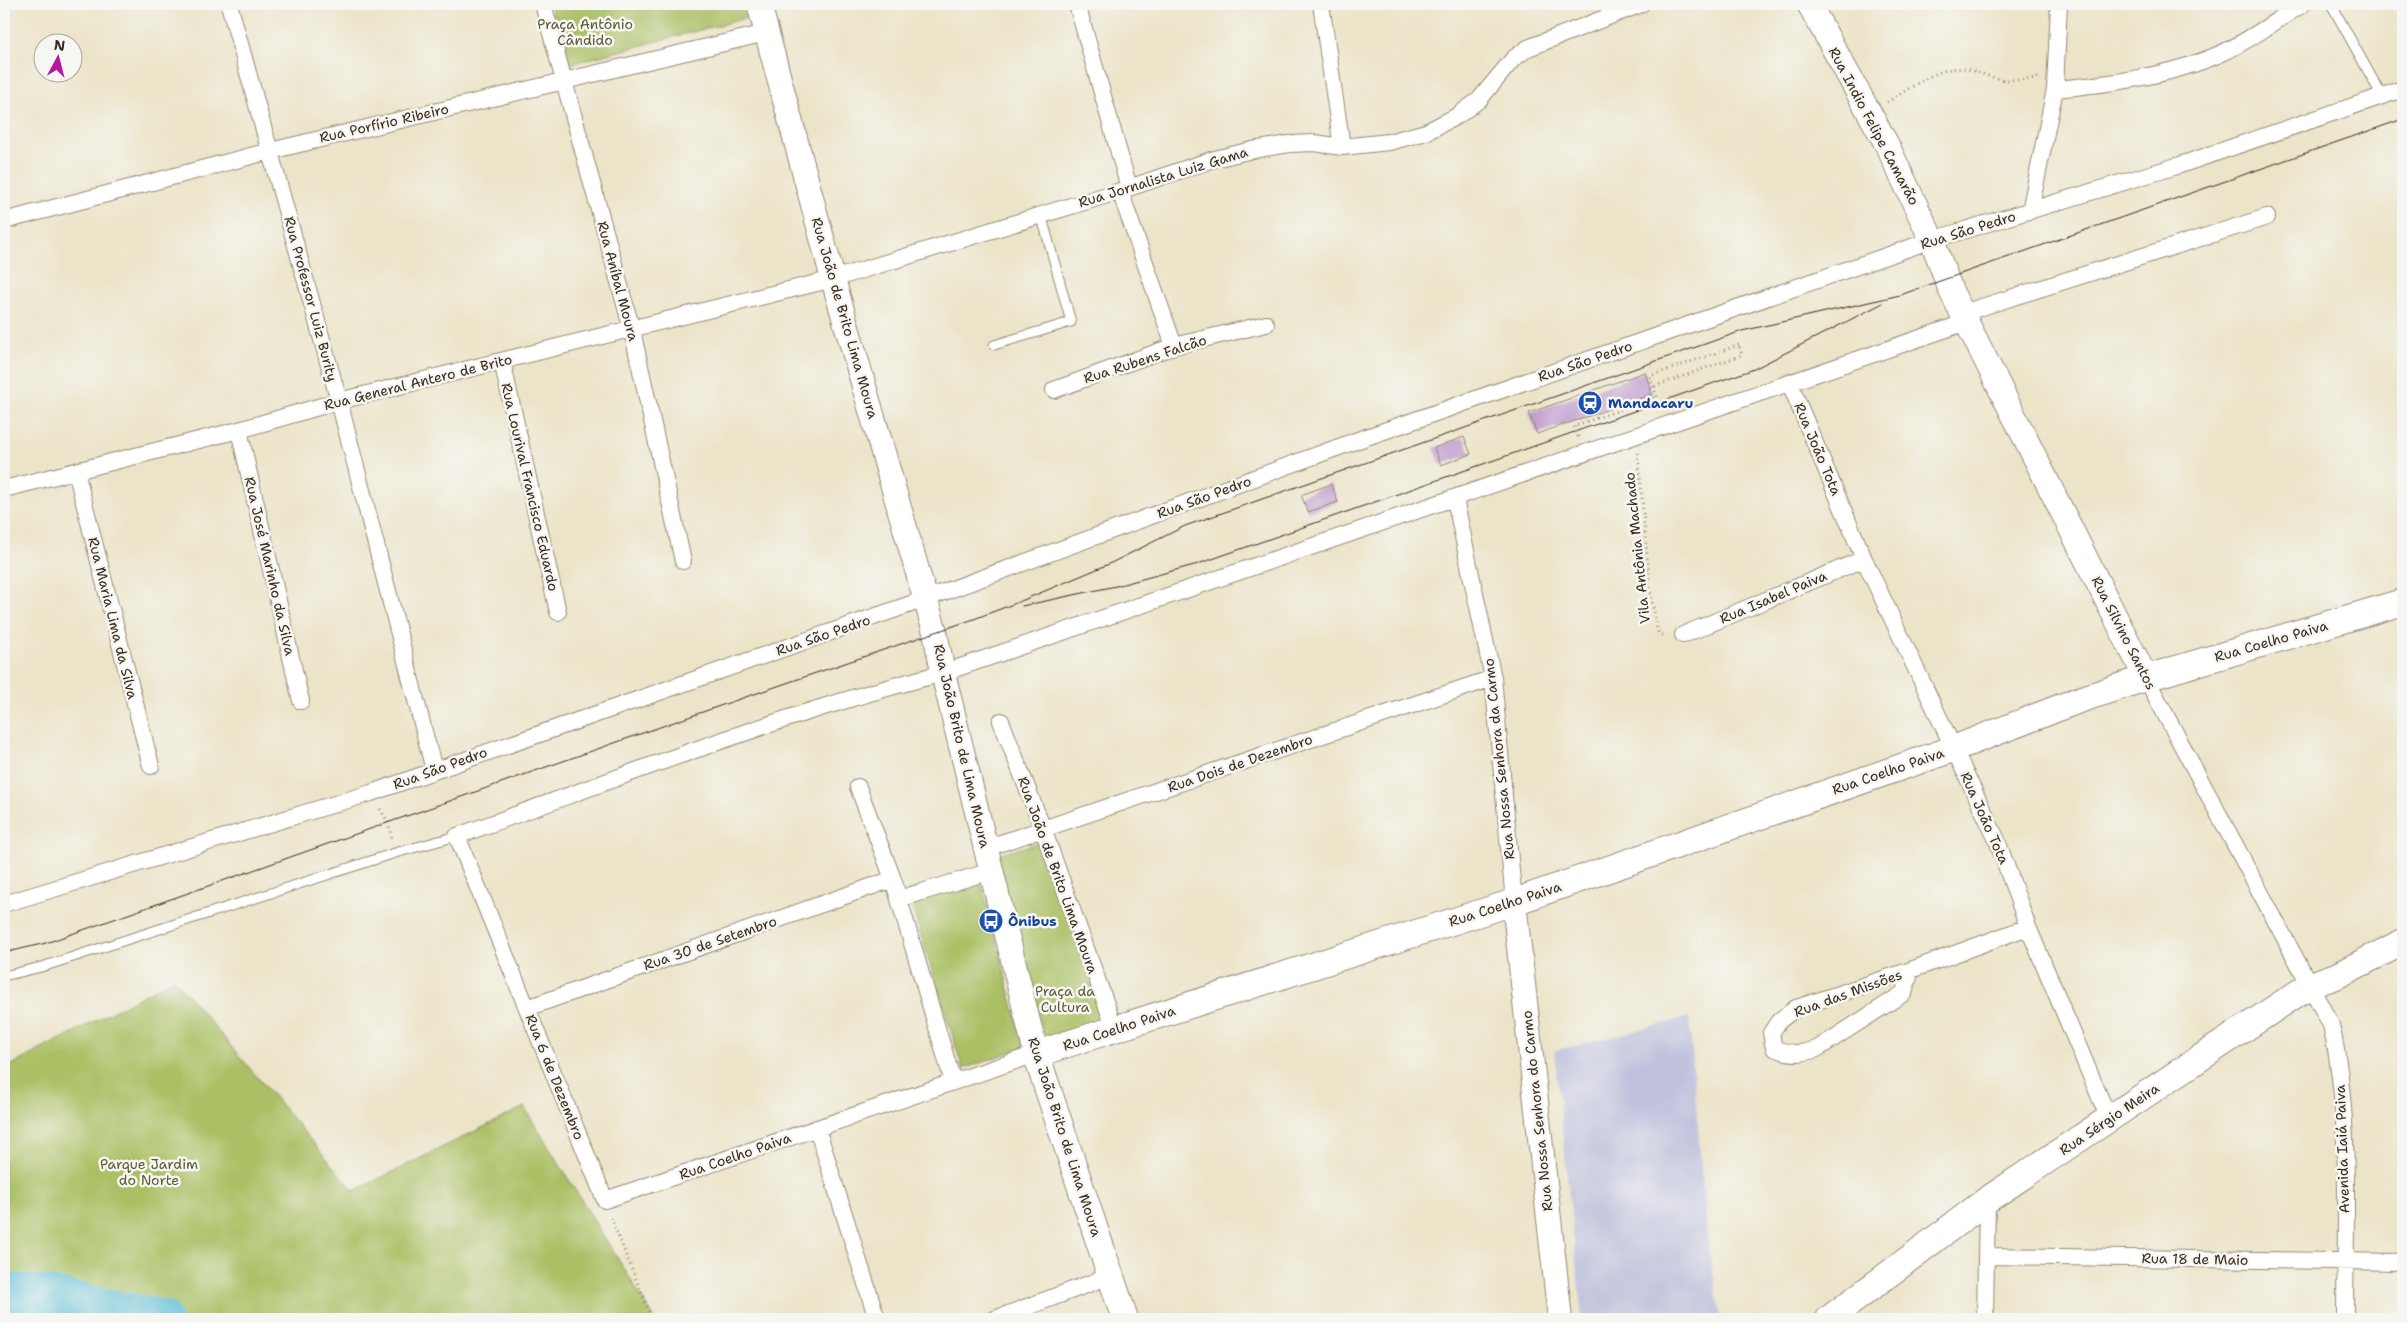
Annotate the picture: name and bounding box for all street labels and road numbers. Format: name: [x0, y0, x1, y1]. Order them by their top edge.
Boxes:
street label: Rua Indio Felipe Camarão: [1825, 44, 1923, 208]
street label: Rua Porfírio Ribeiro: [318, 99, 450, 147]
street label: Rua Jornalista Luiz Gama: [1076, 143, 1250, 211]
street label: Rua São Pedro: [1918, 207, 2018, 253]
street label: Rua Professor Luiz Burity: [280, 214, 342, 384]
street label: Rua João de Brito Lima Moura: [808, 215, 882, 421]
street label: Rua Aníbal Moura: [593, 219, 643, 343]
street label: Rua Rubens Falcão: [1081, 331, 1209, 387]
street label: Rua São Pedro: [1535, 336, 1635, 386]
street label: Rua General Antero de Brito: [322, 350, 514, 414]
street label: Rua Lourival Francisco Eduardo: [497, 381, 563, 593]
street label: Rua João Tota: [1790, 400, 1846, 498]
street label: Vila Antônia Machado: [1620, 471, 1654, 625]
street label: Rua São Pedro: [1155, 472, 1253, 522]
street label: Rua José Marinho da Silva: [241, 475, 299, 657]
street label: Rua Maria Lima da Silva: [84, 535, 142, 701]
street label: Rua Isabel Paiva: [1717, 566, 1829, 628]
street label: Rua Silvino Santos: [2088, 573, 2160, 693]
street label: Rua São Pedro: [773, 610, 873, 660]
street label: Rua Coelho Paiva: [2212, 616, 2330, 666]
street label: Rua João Brito de Lima Moura: [930, 642, 994, 850]
street label: Rua Nossa Senhora da Carmo: [1479, 658, 1519, 860]
street label: Rua Dois de Dezembro: [1165, 730, 1315, 796]
street label: Rua São Pedro: [391, 743, 489, 793]
street label: Rua Coelho Paiva: [1830, 743, 1947, 799]
street label: Rua João Tota: [1957, 769, 2014, 867]
street label: Rua João de Brito Lima Moura: [1014, 774, 1102, 976]
street label: Rua Coelho Paiva: [1447, 877, 1564, 931]
street label: Rua 30 de Setembro: [641, 912, 779, 974]
street label: Rua das Missões: [1792, 965, 1905, 1021]
street label: Rua Coelho Paiva: [1061, 1001, 1178, 1055]
street label: Rua Nossa Senhora do Carmo: [1518, 1010, 1556, 1212]
street label: Rua 6 de Dezembro: [522, 1012, 588, 1142]
street label: Rua João Brito de Lima Moura: [1024, 1035, 1106, 1239]
street label: Rua Sérgio Meira: [2056, 1079, 2163, 1159]
street label: Avenida Iaiá Paiva: [2331, 1084, 2353, 1214]
street label: Rua Coelho Paiva: [677, 1128, 794, 1184]
street label: Rua 18 de Maio: [2141, 1249, 2249, 1269]

